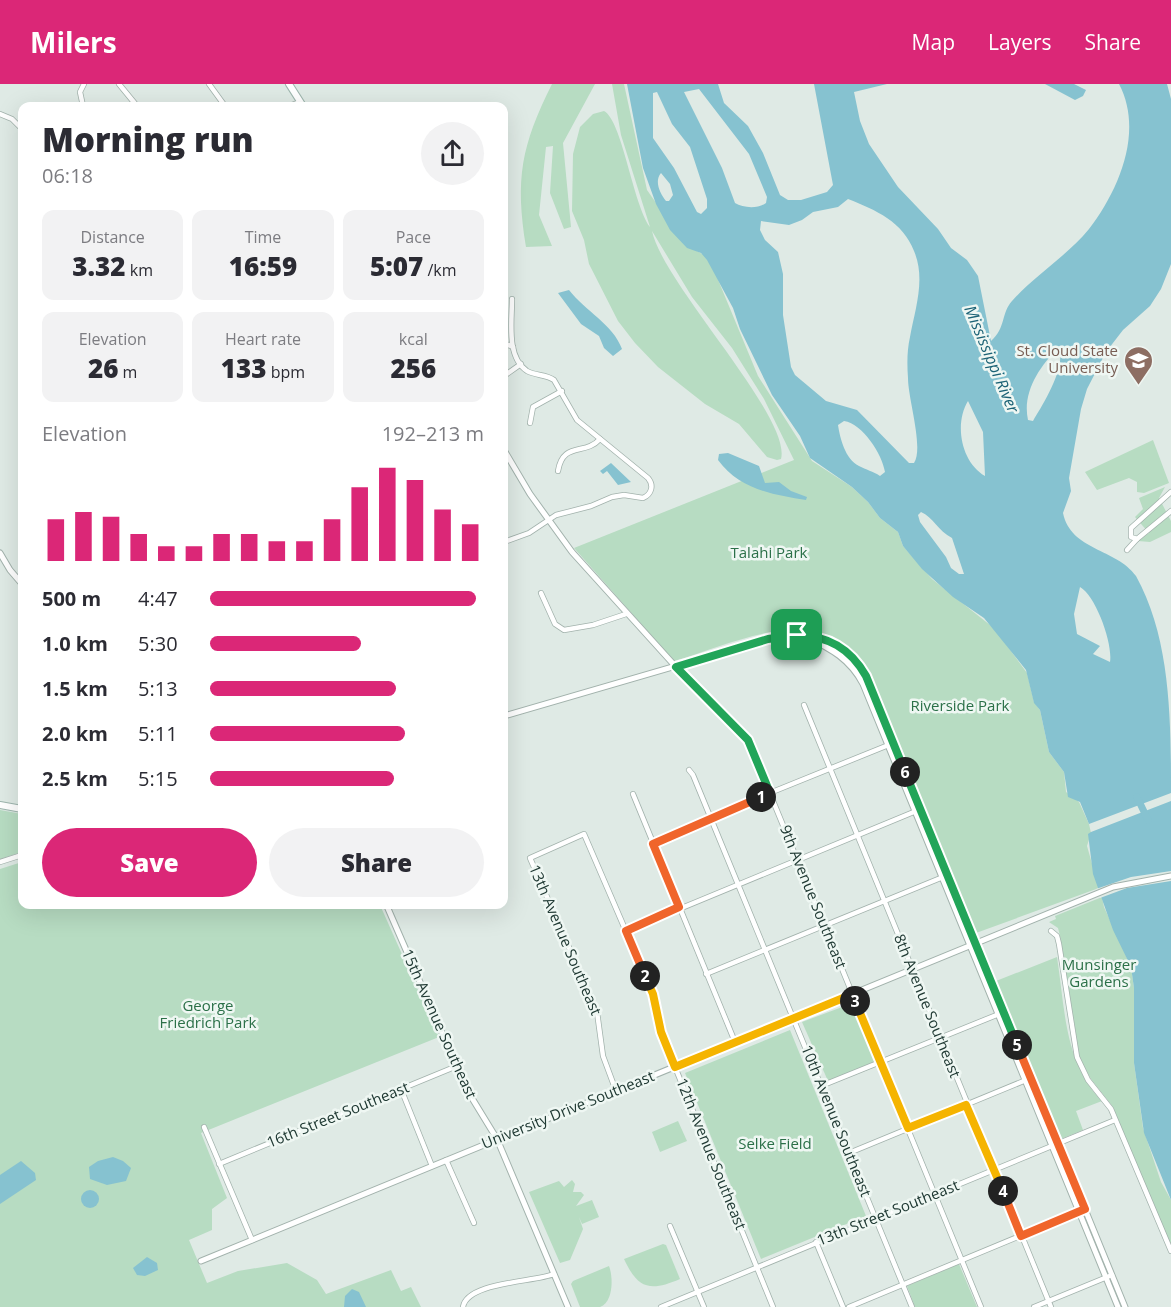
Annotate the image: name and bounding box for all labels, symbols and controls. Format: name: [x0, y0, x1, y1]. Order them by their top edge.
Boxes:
text: Milers: [30, 23, 117, 61]
text: Map: [912, 28, 955, 56]
text: Layers: [988, 28, 1052, 56]
text: Share: [1085, 28, 1141, 56]
text: Morning run: [42, 117, 254, 162]
button: share: [421, 122, 484, 185]
text: 06:18: [42, 162, 93, 189]
text: Distance: [81, 226, 145, 248]
text: Time: [245, 226, 281, 248]
text: Pace: [396, 226, 431, 248]
text: 3.32: [72, 248, 126, 284]
text: 16:59: [229, 248, 297, 284]
text: 5:07: [370, 248, 423, 284]
text: km: [126, 259, 153, 281]
text: /km: [423, 259, 457, 281]
water label: Mississippi River: [959, 302, 1025, 417]
text: Elevation: [79, 328, 147, 350]
text: Heart rate: [225, 328, 301, 350]
text: kcal: [399, 328, 428, 350]
place label: St. Cloud State University: [1016, 340, 1118, 377]
school or university icon: St. Cloud State University: [1123, 344, 1155, 386]
text: 26: [88, 350, 118, 386]
text: 133: [221, 350, 267, 386]
text: 256: [390, 350, 436, 386]
text: m: [118, 361, 137, 383]
text: bpm: [267, 361, 305, 383]
text: Elevation: [42, 420, 127, 447]
text: 192–213 m: [382, 420, 484, 447]
park label: Talahi Park: [731, 542, 808, 562]
text: 500 m: [42, 585, 101, 612]
text: 4:47: [138, 585, 178, 612]
pin: [771, 609, 822, 660]
icon: arrive: [780, 618, 813, 651]
text: 1.0 km: [42, 630, 108, 657]
text: 5:30: [138, 630, 178, 657]
text: 1.5 km: [42, 675, 108, 702]
text: 5:13: [138, 675, 178, 702]
park label: Riverside Park: [911, 695, 1010, 715]
text: 2.0 km: [42, 720, 108, 747]
text: 5:11: [138, 720, 178, 747]
pin: 6: [890, 757, 920, 787]
text: 6: [900, 761, 910, 783]
text: 2.5 km: [42, 765, 108, 792]
text: 5:15: [138, 765, 178, 792]
pin: 1: [746, 782, 776, 812]
text: 1: [756, 786, 766, 808]
street label: 9th Avenue Southeast: [776, 822, 852, 971]
button: Save: [42, 828, 257, 897]
button: Share: [269, 828, 484, 897]
street label: 13th Avenue Southeast: [525, 861, 607, 1018]
street label: 8th Avenue Southeast: [890, 931, 966, 1080]
street label: 15th Avenue Southeast: [398, 946, 482, 1102]
park label: Munsinger Gardens: [1062, 954, 1136, 991]
pin: 2: [630, 961, 660, 991]
text: 2: [640, 965, 650, 987]
pin: 3: [840, 986, 870, 1016]
text: 3: [850, 990, 860, 1012]
park label: George Friedrich Park: [160, 995, 257, 1032]
pin: 5: [1002, 1030, 1032, 1060]
text: 5: [1012, 1034, 1022, 1056]
street label: 10th Avenue Southeast: [797, 1042, 877, 1199]
street label: University Drive Southeast: [478, 1065, 657, 1153]
street label: 12th Avenue Southeast: [672, 1075, 752, 1232]
street label: 16th Street Southeast: [264, 1076, 412, 1152]
park label: Selke Field: [738, 1133, 812, 1153]
street label: 13th Street Southeast: [814, 1174, 962, 1250]
pin: 4: [988, 1176, 1018, 1206]
text: 4: [998, 1180, 1008, 1202]

